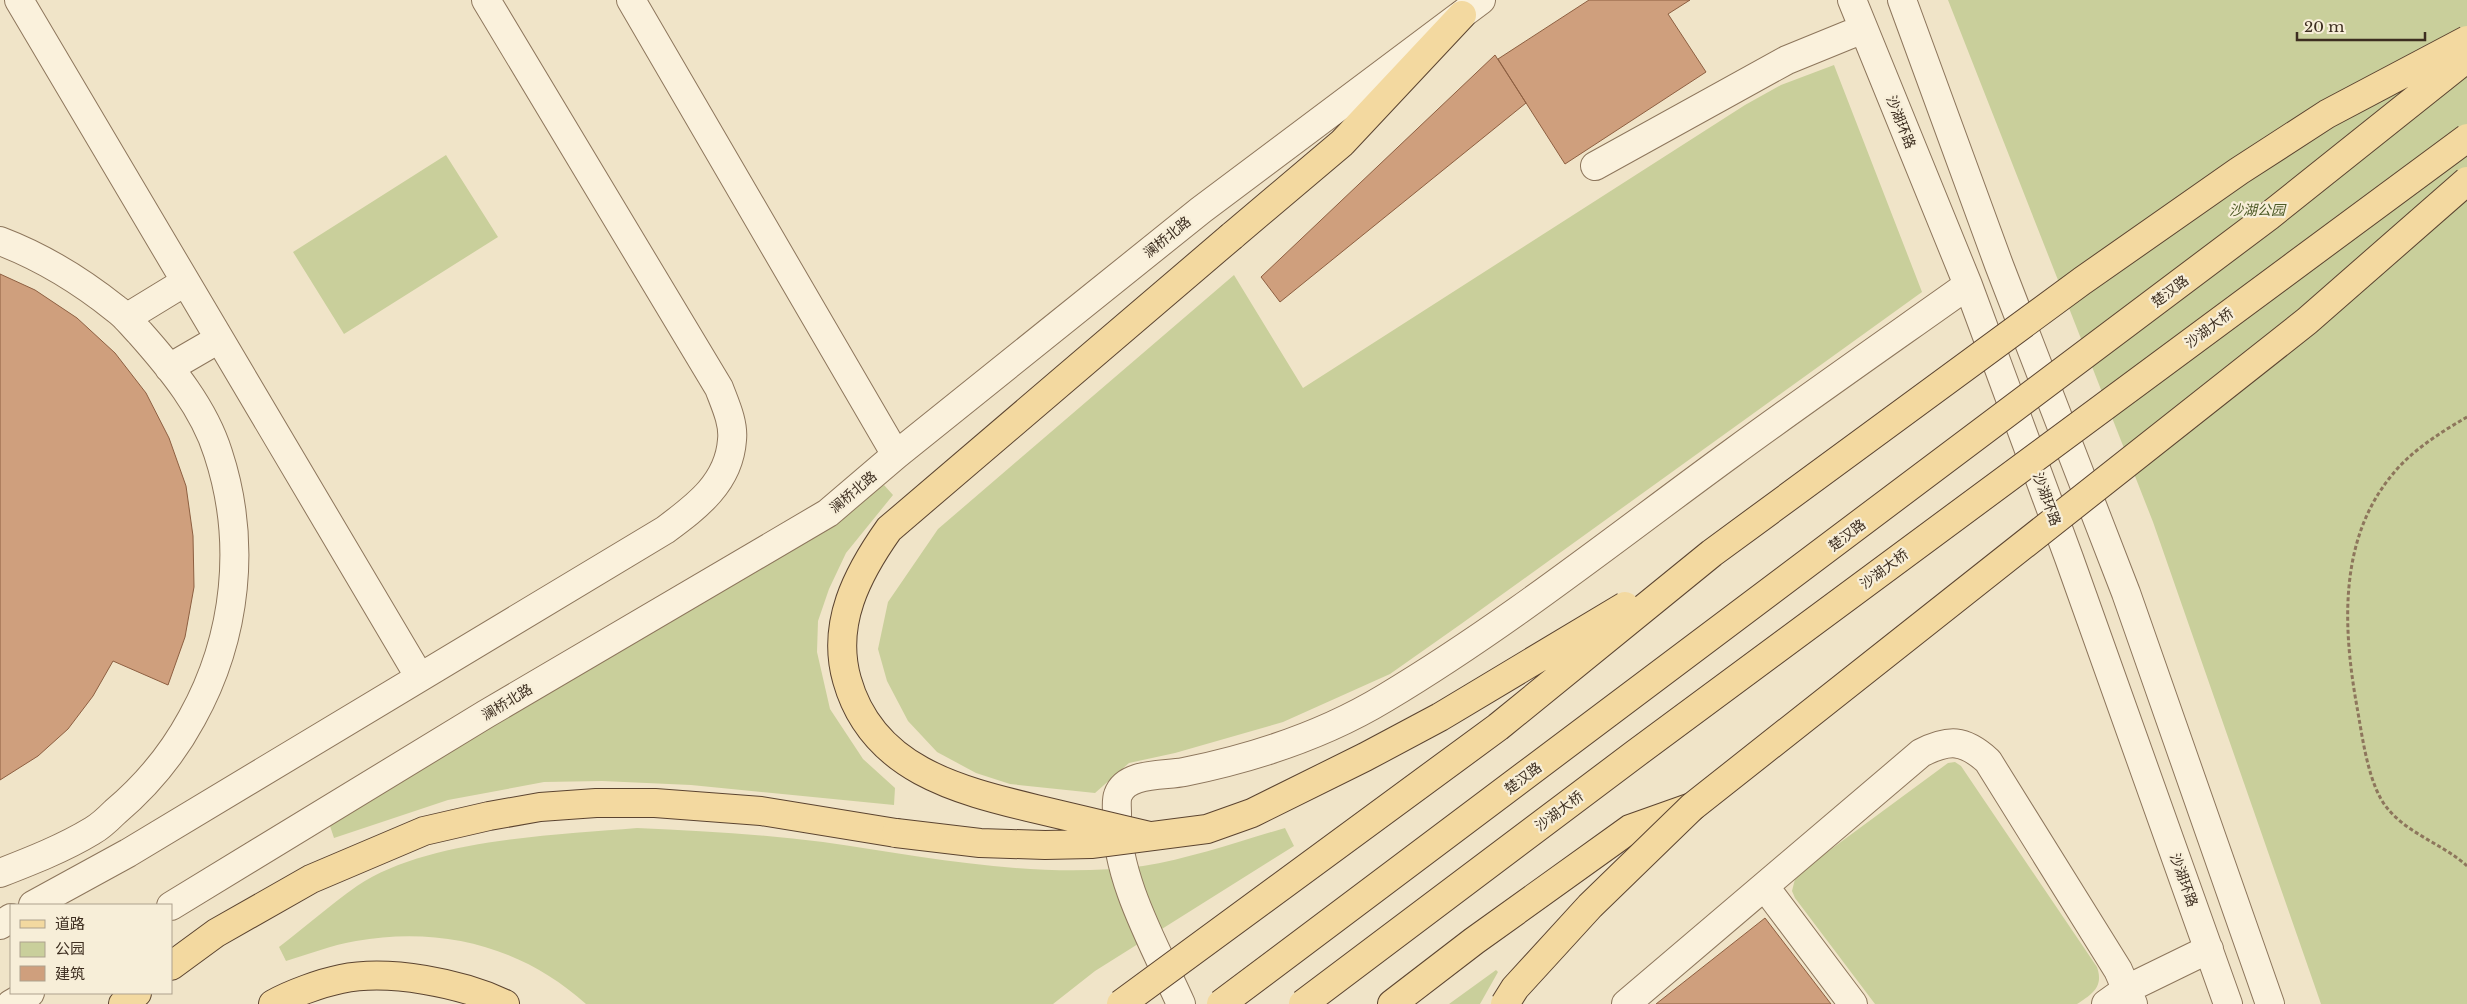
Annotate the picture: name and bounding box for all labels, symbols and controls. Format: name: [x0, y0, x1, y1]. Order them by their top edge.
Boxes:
scale bar: [2297, 10, 2424, 42]
text: 20 m: [2304, 17, 2344, 36]
street label: 沙湖环路: [1882, 93, 1920, 151]
park label: 沙湖公园: [2229, 201, 2287, 219]
street label: 澜桥北路: [1140, 212, 1194, 262]
street label: 楚汉路: [2148, 271, 2192, 311]
street label: 沙湖大桥: [2181, 304, 2237, 352]
street label: 澜桥北路: [826, 467, 880, 517]
street label: 沙湖环路: [2029, 470, 2065, 528]
street label: 楚汉路: [1825, 515, 1869, 555]
street label: 沙湖大桥: [1856, 545, 1912, 593]
street label: 澜桥北路: [478, 680, 536, 724]
street label: 楚汉路: [1501, 758, 1545, 798]
street label: 沙湖大桥: [1531, 787, 1587, 835]
street label: 沙湖环路: [2166, 851, 2202, 909]
legend: [10, 904, 172, 994]
text: 道路: [55, 914, 85, 933]
text: 公园: [55, 939, 85, 958]
text: 建筑: [55, 964, 85, 983]

